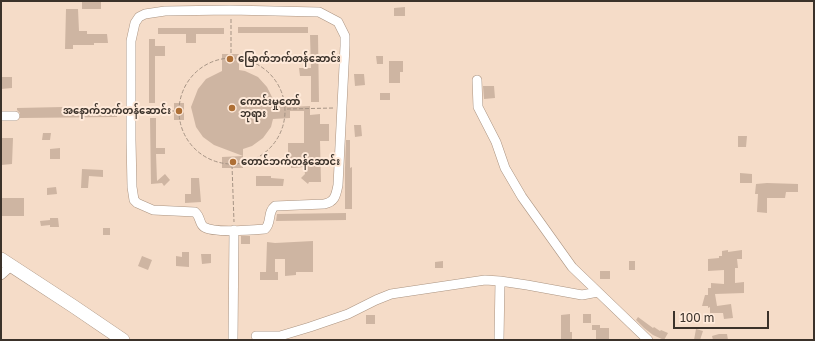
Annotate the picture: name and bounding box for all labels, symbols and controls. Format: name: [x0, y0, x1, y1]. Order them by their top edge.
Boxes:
place label: မြောက်ဘက်တန်ဆောင်း: [238, 53, 341, 65]
marker: မြောက်ဘက်တန်ဆောင်း: [225, 54, 235, 64]
place label: ကောင်းမှုတော် ဘုရား: [240, 96, 300, 120]
marker: ကောင်းမှုတော် ဘုရား: [227, 103, 237, 113]
place label: အနောက်ဘက်တန်ဆောင်း: [63, 105, 171, 117]
marker: အနောက်ဘက်တန်ဆောင်း: [174, 106, 184, 116]
place label: တောင်ဘက်တန်ဆောင်း: [241, 156, 340, 168]
marker: တောင်ဘက်တန်ဆောင်း: [228, 157, 238, 167]
scale bar: [675, 303, 771, 329]
text: 100 m: [680, 310, 714, 325]

